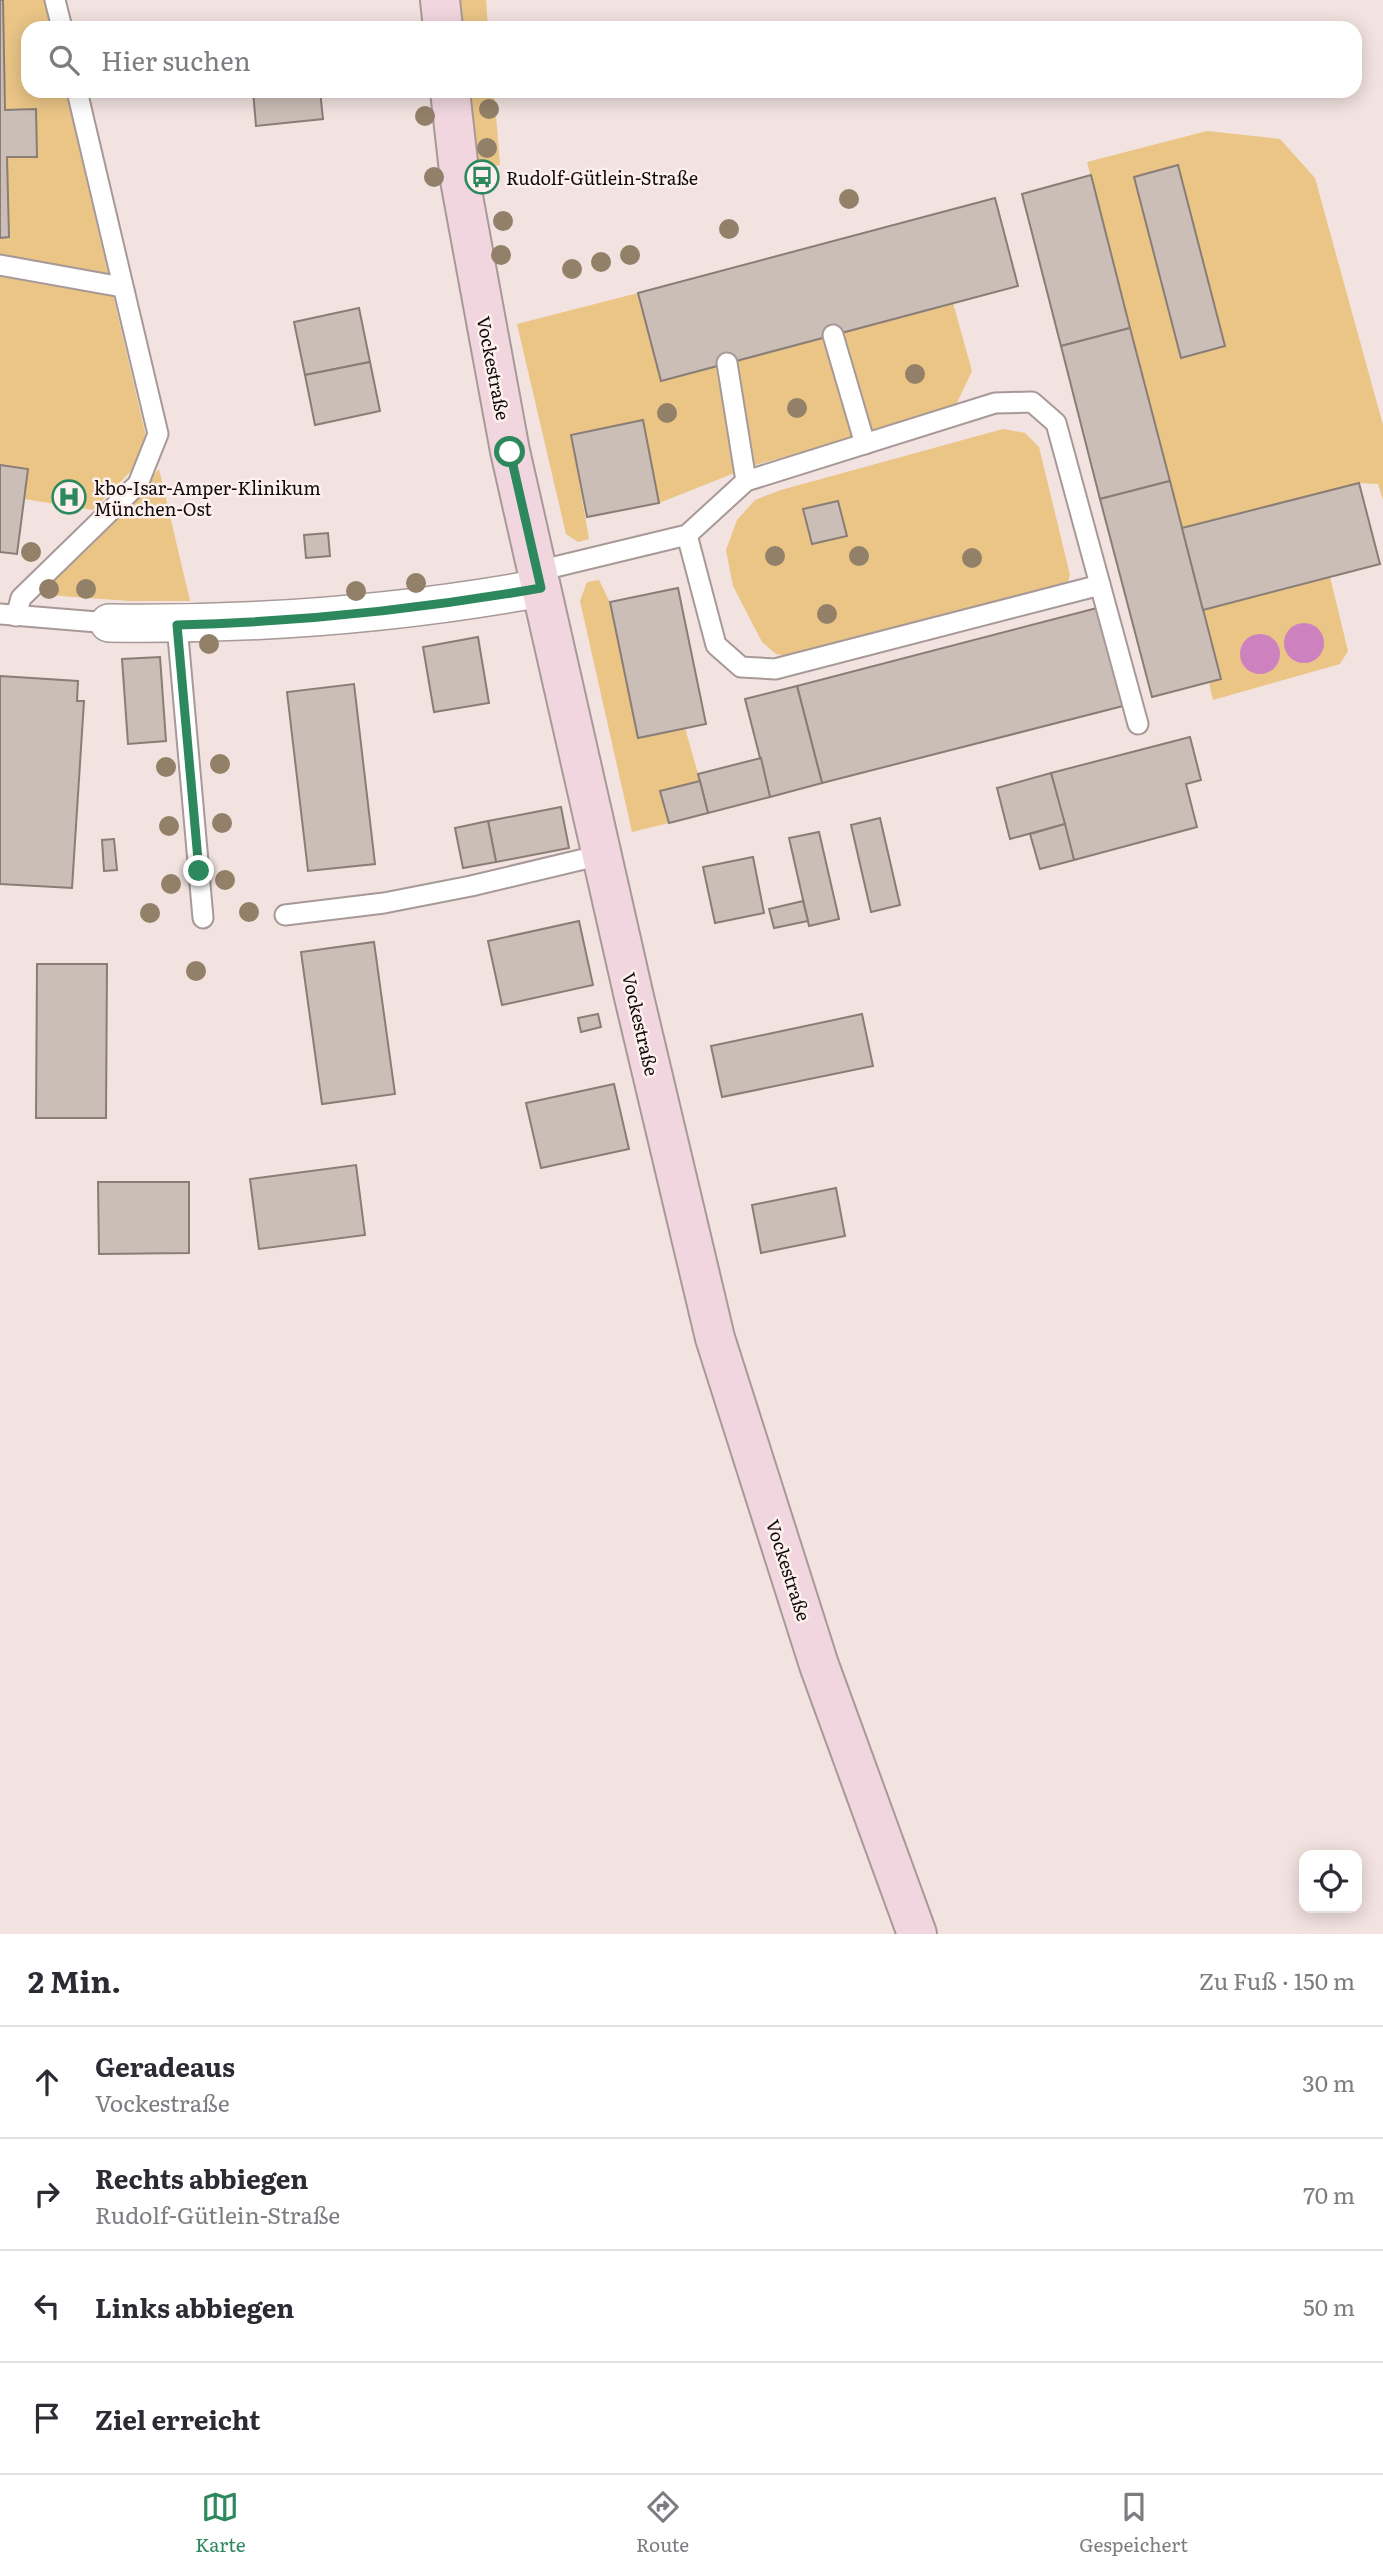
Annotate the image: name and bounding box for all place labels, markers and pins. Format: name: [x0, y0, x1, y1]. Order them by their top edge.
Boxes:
bus stop icon: Rudolf-Gütlein-Straße: [463, 158, 501, 196]
place label: Rudolf-Gütlein-Straße: [506, 164, 698, 191]
place label: kbo-Isar-Amper-Klinikum München-Ost: [94, 474, 321, 522]
hospital icon: kbo-Isar-Amper-Klinikum München-Ost: [50, 478, 88, 516]

